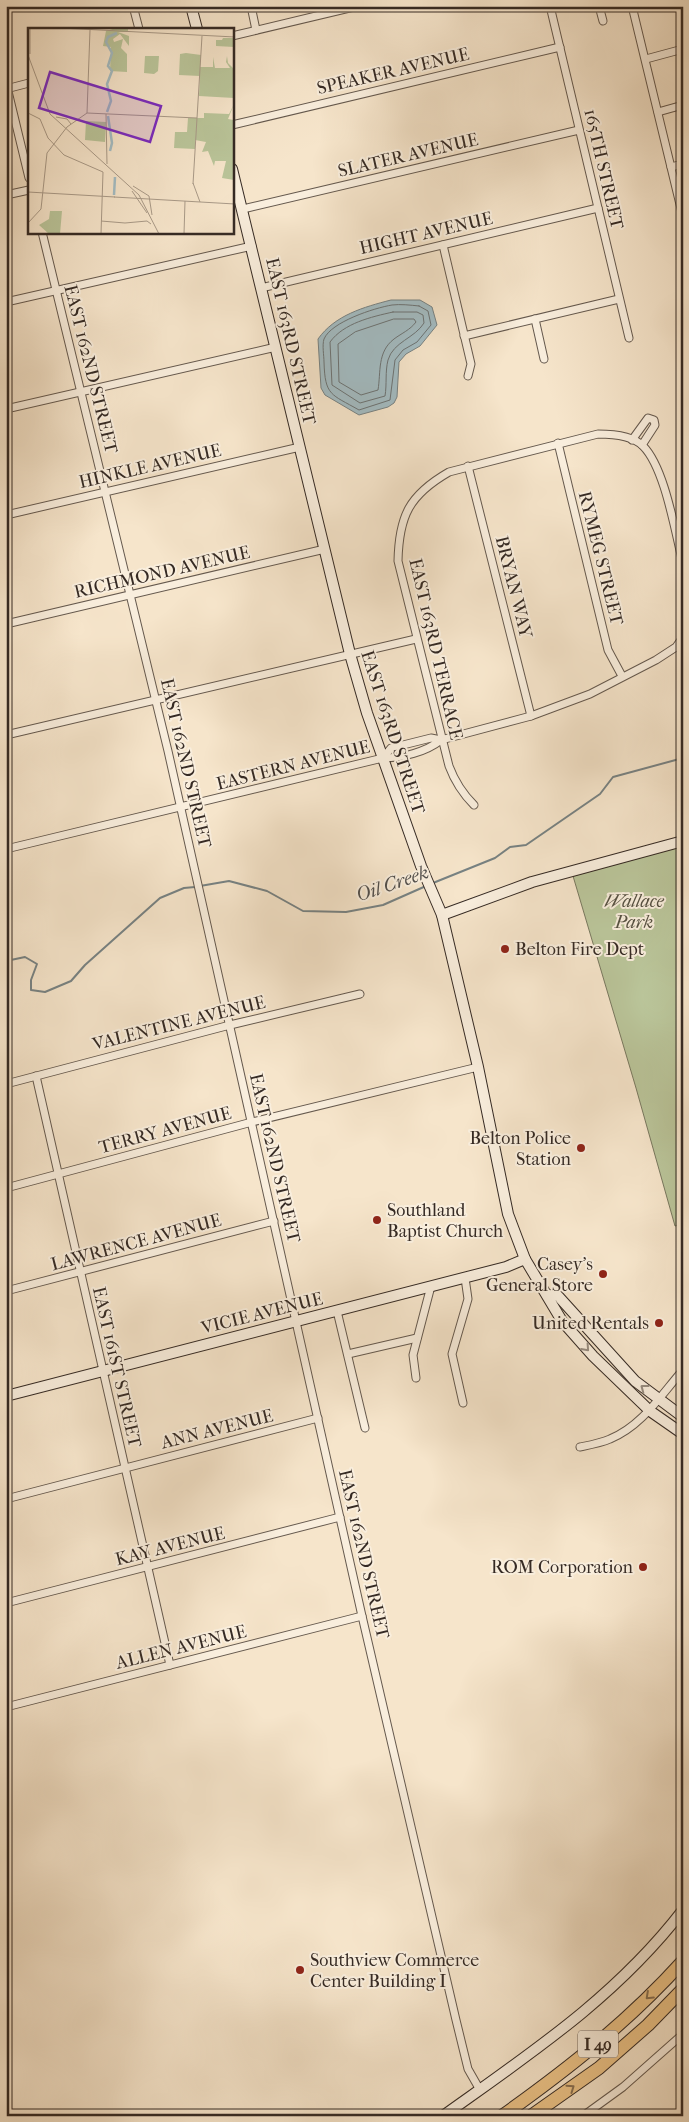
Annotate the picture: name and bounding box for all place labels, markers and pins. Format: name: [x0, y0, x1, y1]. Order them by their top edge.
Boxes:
place label: Belton Fire Dept: [515, 939, 645, 960]
marker: Belton Fire Dept: [499, 943, 511, 955]
place label: Belton Police Station: [469, 1128, 572, 1170]
marker: Belton Police Station: [575, 1142, 587, 1154]
place label: Southland Baptist Church: [387, 1200, 503, 1242]
marker: Southland Baptist Church: [371, 1214, 383, 1226]
place label: Casey's General Store: [486, 1254, 593, 1296]
marker: Casey's General Store: [597, 1268, 609, 1280]
place label: United Rentals: [532, 1313, 649, 1334]
marker: United Rentals: [653, 1317, 665, 1329]
place label: ROM Corporation: [491, 1557, 634, 1578]
marker: ROM Corporation: [637, 1561, 649, 1573]
place label: Southview Commerce Center Building I: [310, 1950, 479, 1992]
marker: Southview Commerce Center Building I: [294, 1964, 306, 1976]

